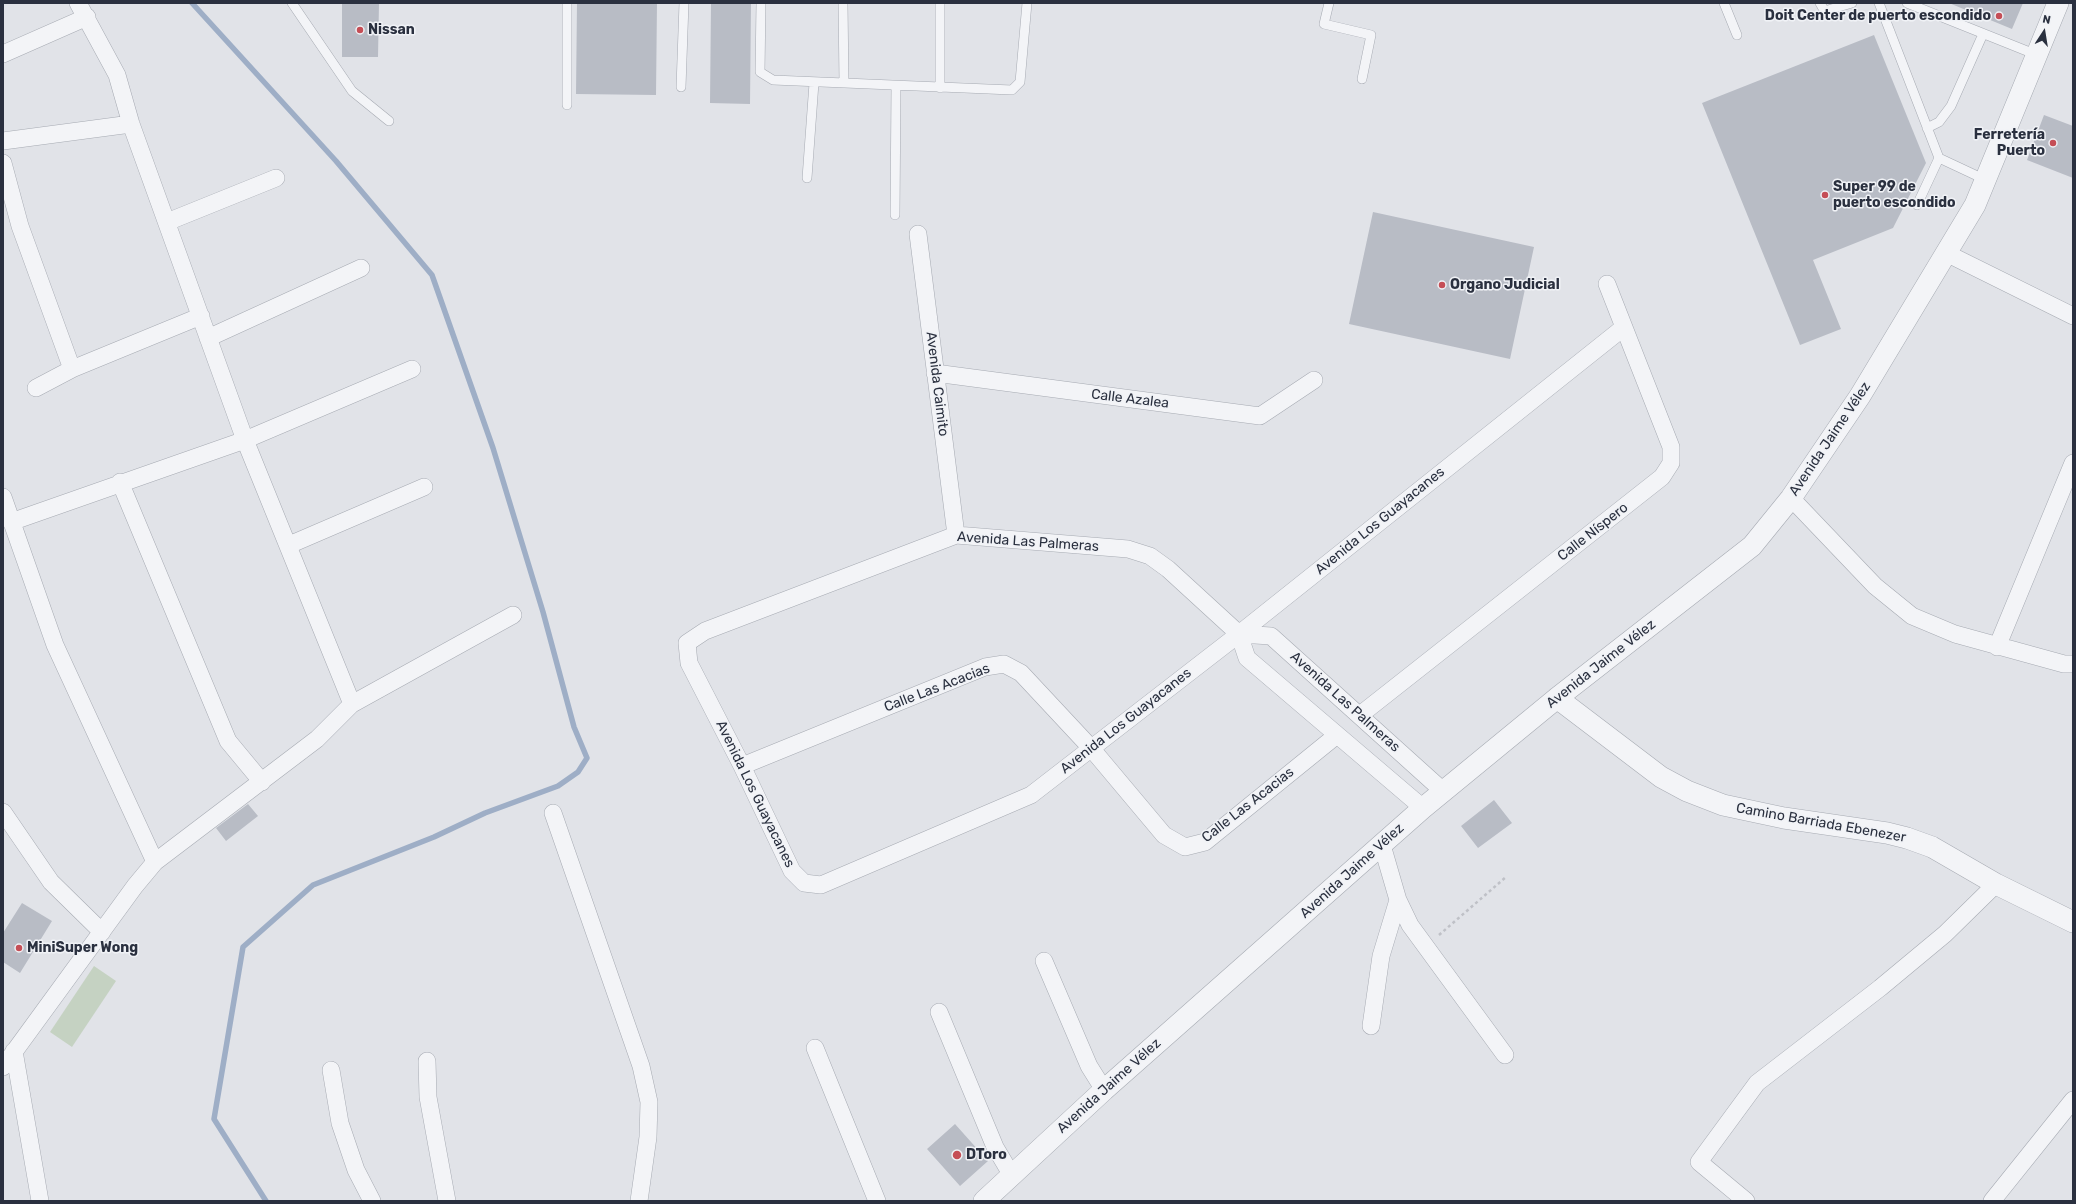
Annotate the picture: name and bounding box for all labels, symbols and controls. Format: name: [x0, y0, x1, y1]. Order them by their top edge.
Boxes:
place label: Doit Center de puerto escondido: [1765, 8, 1991, 24]
marker: Doit Center de puerto escondido: [1994, 11, 2004, 21]
north arrow: [2024, 12, 2064, 52]
text: N: [2041, 13, 2052, 27]
place label: Nissan: [368, 22, 415, 38]
marker: Nissan: [355, 25, 365, 35]
place label: Ferretería Puerto: [1974, 127, 2045, 160]
marker: Ferretería Puerto: [2048, 138, 2058, 148]
place label: Super 99 de puerto escondido: [1833, 179, 1956, 212]
marker: Super 99 de puerto escondido: [1820, 190, 1830, 200]
place label: Organo Judicial: [1450, 277, 1560, 293]
marker: Organo Judicial: [1437, 280, 1447, 290]
street label: Avenida Caimito: [922, 331, 952, 437]
street label: Avenida Jaime Vélez: [1786, 379, 1874, 499]
street label: Calle Azalea: [1090, 386, 1170, 412]
street label: Avenida Los Guayacanes: [1312, 464, 1448, 578]
street label: Calle Níspero: [1554, 499, 1632, 565]
street label: Avenida Las Palmeras: [957, 529, 1099, 555]
street label: Avenida Jaime Vélez: [1543, 616, 1659, 712]
street label: Avenida Las Palmeras: [1287, 648, 1403, 756]
street label: Calle Las Acacias: [882, 660, 992, 716]
street label: Avenida Los Guayacanes: [1057, 665, 1195, 777]
street label: Avenida Los Guayacanes: [712, 718, 798, 870]
street label: Calle Las Acacias: [1199, 764, 1297, 846]
street label: Camino Barriada Ebenezer: [1735, 800, 1907, 846]
street label: Avenida Jaime Vélez: [1297, 820, 1407, 922]
place label: MiniSuper Wong: [27, 940, 138, 956]
marker: MiniSuper Wong: [14, 943, 24, 953]
street label: Avenida Jaime Vélez: [1054, 1035, 1164, 1137]
place label: DToro: [966, 1147, 1007, 1163]
marker: DToro: [951, 1149, 963, 1161]

